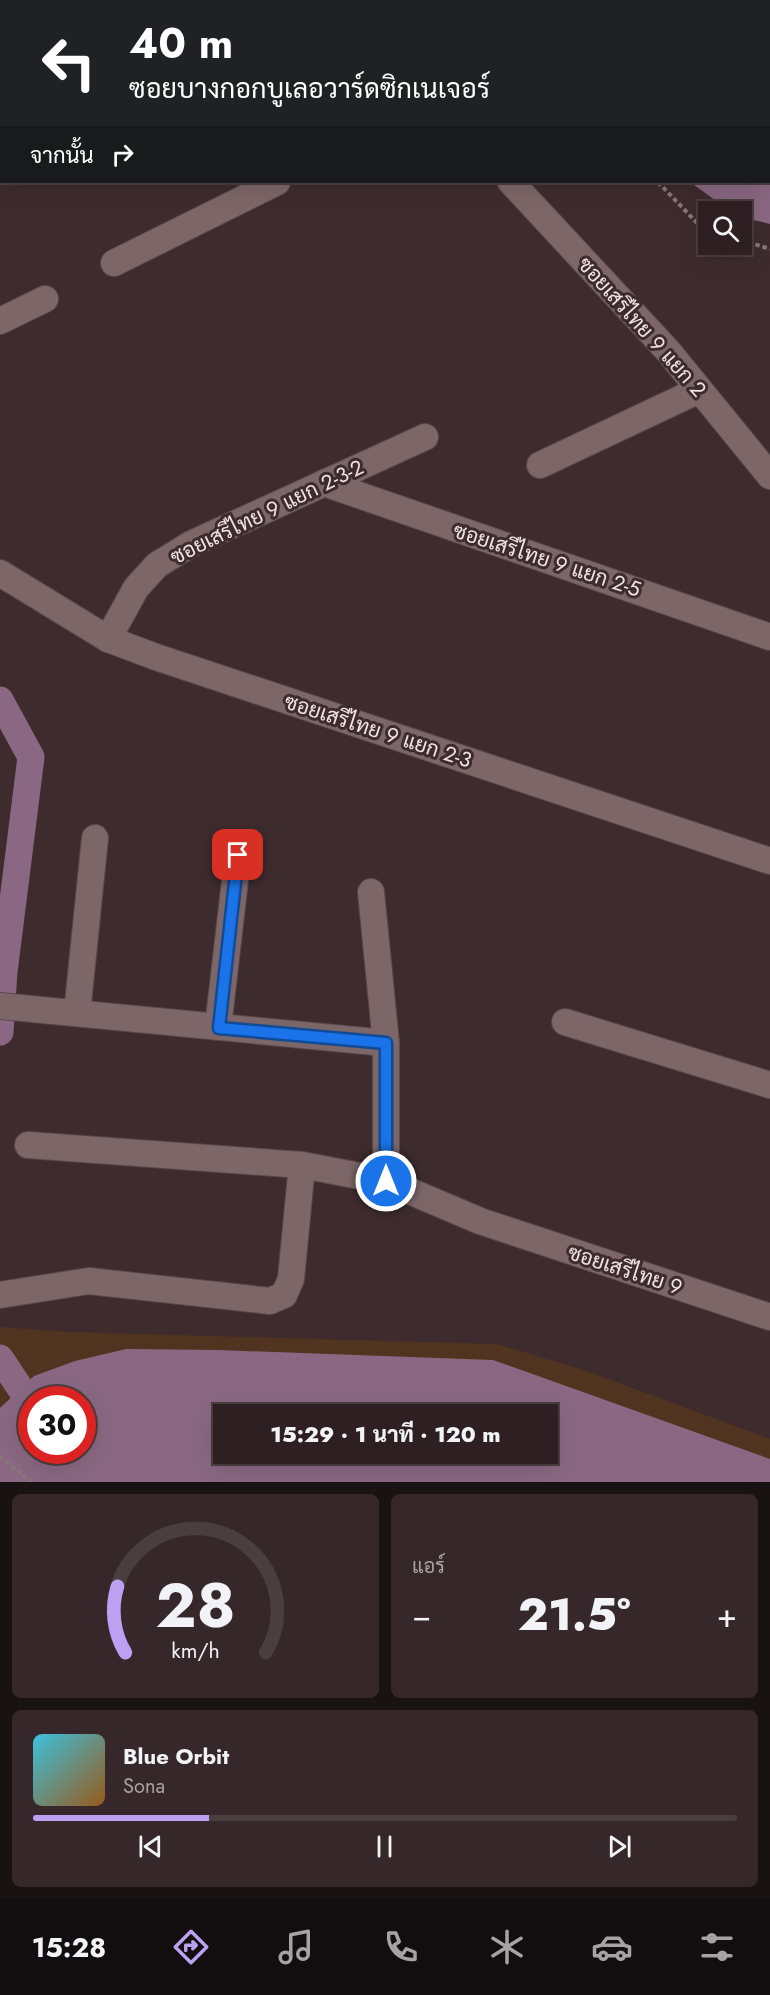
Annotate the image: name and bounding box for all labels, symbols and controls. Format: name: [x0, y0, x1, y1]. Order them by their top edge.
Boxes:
text: 40 m: [129, 13, 233, 74]
icon: left: [30, 24, 108, 102]
text: ซอยบางกอกบูเลอวาร์ดซิกเนเจอร์: [129, 69, 490, 108]
icon: right: [106, 138, 139, 171]
text: จากนั้น: [30, 139, 94, 171]
map controls: [698, 201, 752, 255]
button: search: [698, 201, 752, 255]
street label: ซอยเสรีไทย 9 แยก 2: [571, 250, 713, 404]
street label: ซอยเสรีไทย 9 แยก 2-3-2: [165, 452, 369, 572]
street label: ซอยเสรีไทย 9 แยก 2-5: [449, 516, 645, 604]
street label: ซอยเสรีไทย 9 แยก 2-3: [281, 687, 475, 775]
pin: [212, 829, 263, 880]
icon: arrive: [221, 838, 254, 871]
position arrow: [354, 1149, 418, 1213]
street label: ซอยเสรีไทย 9: [564, 1237, 686, 1303]
speed limit sign: 30: [18, 1386, 96, 1464]
text: 15:29 · 1 นาที · 120 m: [270, 1418, 501, 1450]
text: แอร์: [412, 1552, 445, 1581]
text: 28: [155, 1560, 236, 1650]
text: 21.5°: [518, 1582, 631, 1647]
text: −: [412, 1592, 431, 1639]
text: +: [717, 1592, 737, 1639]
text: km/h: [171, 1635, 220, 1666]
text: Blue Orbit: [123, 1740, 229, 1772]
text: Sona: [123, 1772, 165, 1801]
icon: previous: [134, 1830, 167, 1863]
icon: pause: [368, 1830, 401, 1863]
icon: next: [603, 1830, 636, 1863]
icon: directions: [170, 1926, 212, 1968]
icon: music: [275, 1926, 317, 1968]
icon: phone: [380, 1926, 422, 1968]
icon: climate: [486, 1926, 528, 1968]
icon: car: [591, 1926, 633, 1968]
icon: filters: [696, 1926, 738, 1968]
text: 15:28: [32, 1928, 106, 1967]

